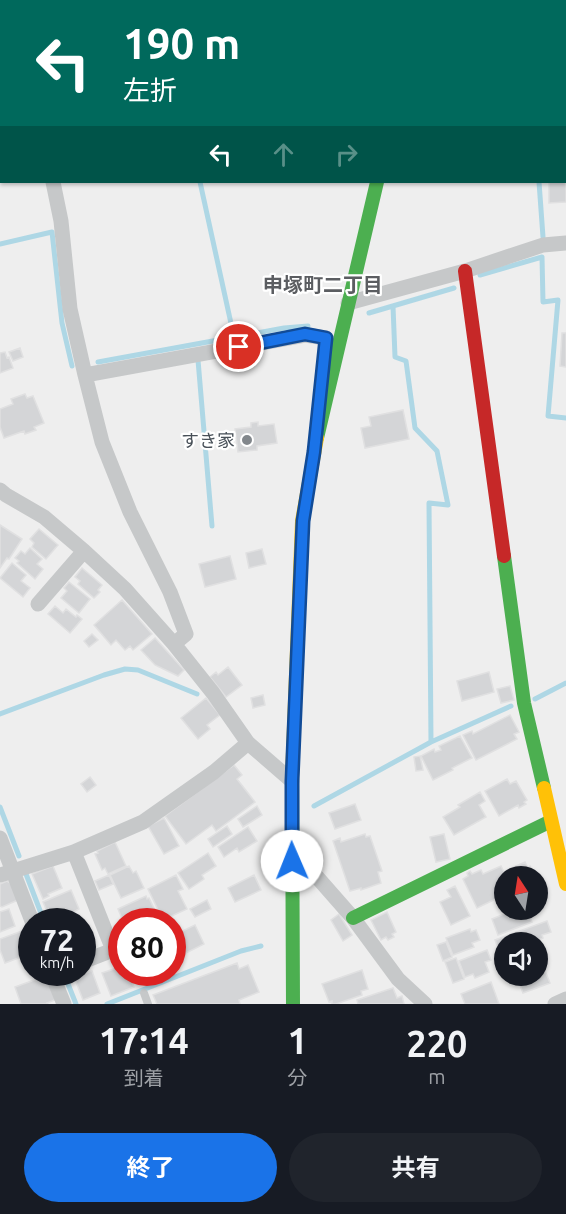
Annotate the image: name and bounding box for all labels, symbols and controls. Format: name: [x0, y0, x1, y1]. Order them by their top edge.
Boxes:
text: 190 m: [123, 20, 240, 67]
icon: left: [24, 24, 102, 102]
text: 左折: [123, 75, 177, 105]
icon: left: [204, 138, 237, 171]
icon: ahead: [267, 138, 300, 171]
icon: right: [330, 138, 363, 171]
district label: 申塚町二丁目: [263, 273, 383, 296]
pin: [213, 321, 264, 372]
icon: arrive: [222, 330, 255, 363]
place label: すき家: [181, 430, 235, 450]
marker: すき家: [240, 433, 254, 447]
position arrow: [260, 829, 324, 893]
north arrow: [494, 866, 548, 920]
map controls: [494, 866, 548, 986]
speed limit sign: 80: [108, 908, 186, 986]
text: 72: [40, 923, 74, 957]
button: sound: [494, 932, 548, 986]
text: km/h: [40, 954, 74, 971]
text: 17:14: [99, 1020, 189, 1061]
text: 1: [287, 1020, 308, 1061]
text: 220: [406, 1023, 467, 1064]
text: m: [428, 1065, 446, 1088]
text: 到着: [124, 1066, 164, 1089]
text: 分: [288, 1066, 308, 1089]
button: 終了: [24, 1133, 277, 1202]
button: 共有: [289, 1133, 542, 1202]

